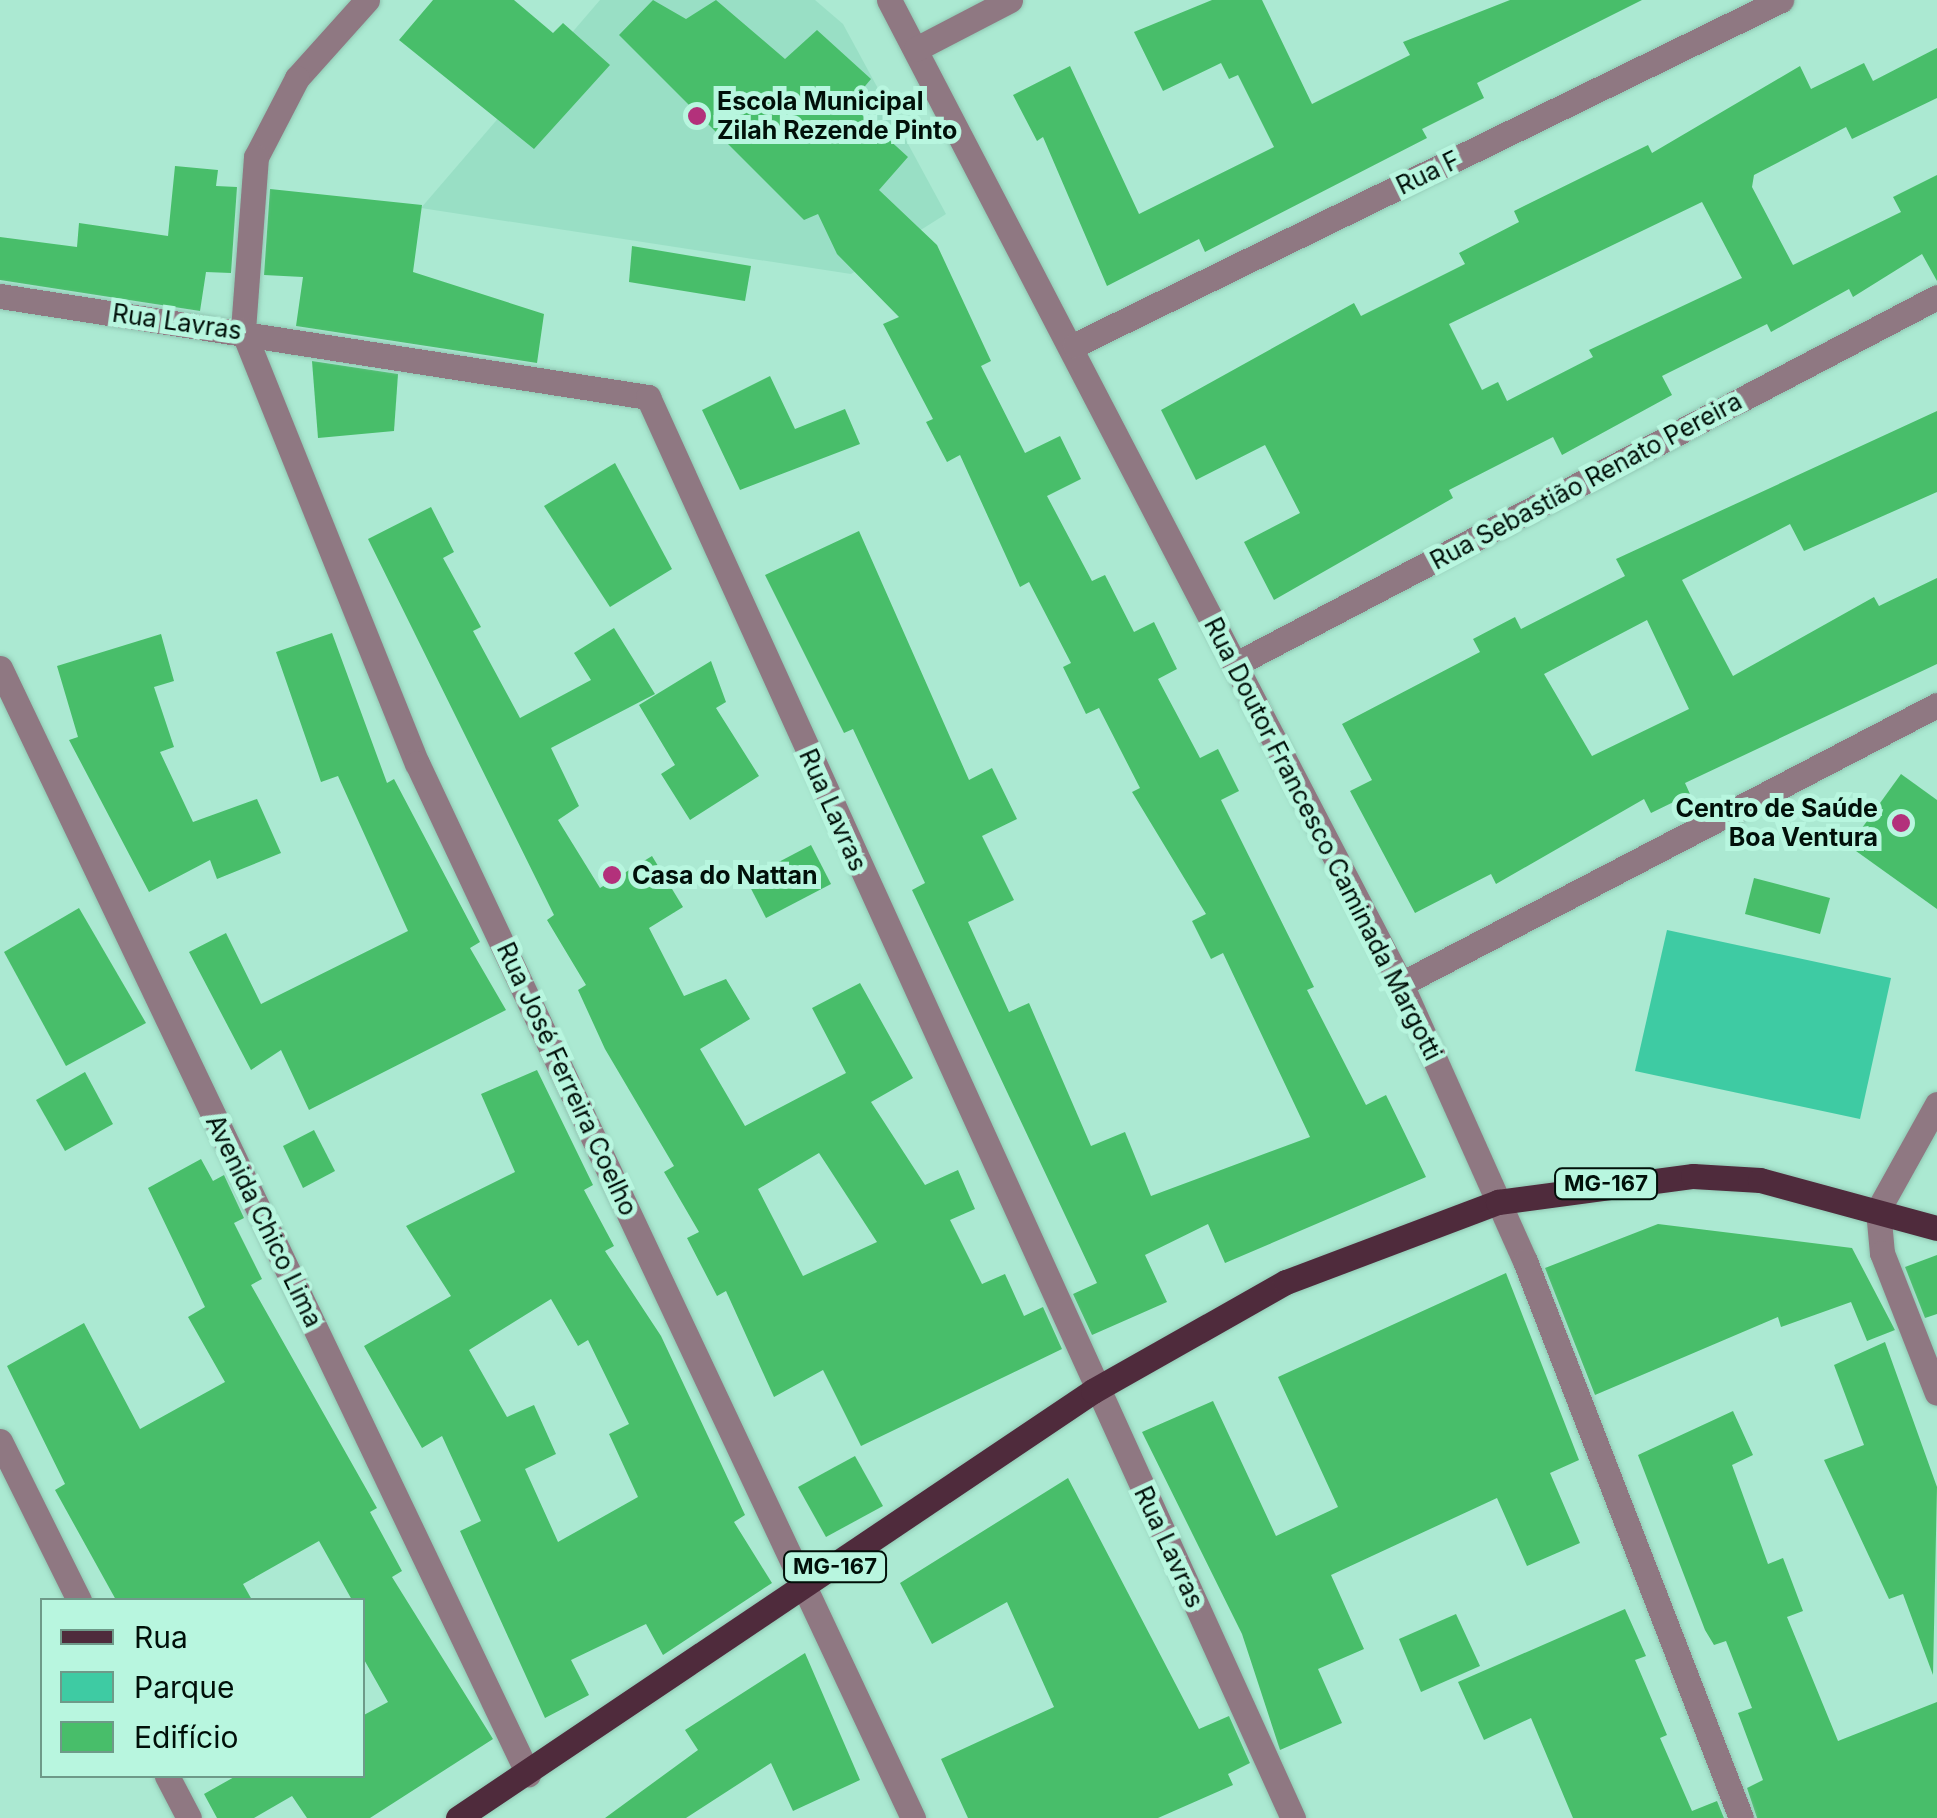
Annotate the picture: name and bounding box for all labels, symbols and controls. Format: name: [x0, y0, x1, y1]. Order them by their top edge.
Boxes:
place label: Escola Municipal Zilah Rezende Pinto: [717, 87, 957, 146]
marker: Escola Municipal Zilah Rezende Pinto: [686, 105, 708, 127]
street label: Rua F: [1391, 145, 1465, 201]
street label: Rua Lavras: [110, 298, 244, 346]
street label: Rua Sebastião Renato Pereira: [1425, 386, 1747, 576]
street label: Rua Doutor Francesco Caminada Margotti: [1198, 613, 1448, 1065]
street label: Rua Lavras: [793, 744, 873, 876]
place label: Centro de Saúde Boa Ventura: [1675, 794, 1878, 853]
marker: Centro de Saúde Boa Ventura: [1888, 810, 1914, 836]
place label: Casa do Nattan: [632, 860, 818, 890]
marker: Casa do Nattan: [601, 864, 623, 886]
street label: Rua José Ferreira Coelho: [490, 938, 644, 1220]
street label: Avenida Chico Lima: [200, 1110, 328, 1332]
road number: MG-167: [1554, 1167, 1658, 1201]
street label: Rua Lavras: [1128, 1482, 1210, 1612]
road number: MG-167: [782, 1550, 888, 1584]
legend: [40, 1598, 365, 1778]
text: Rua: [134, 1619, 188, 1655]
text: Parque: [134, 1669, 234, 1705]
text: Edifício: [134, 1719, 238, 1755]

